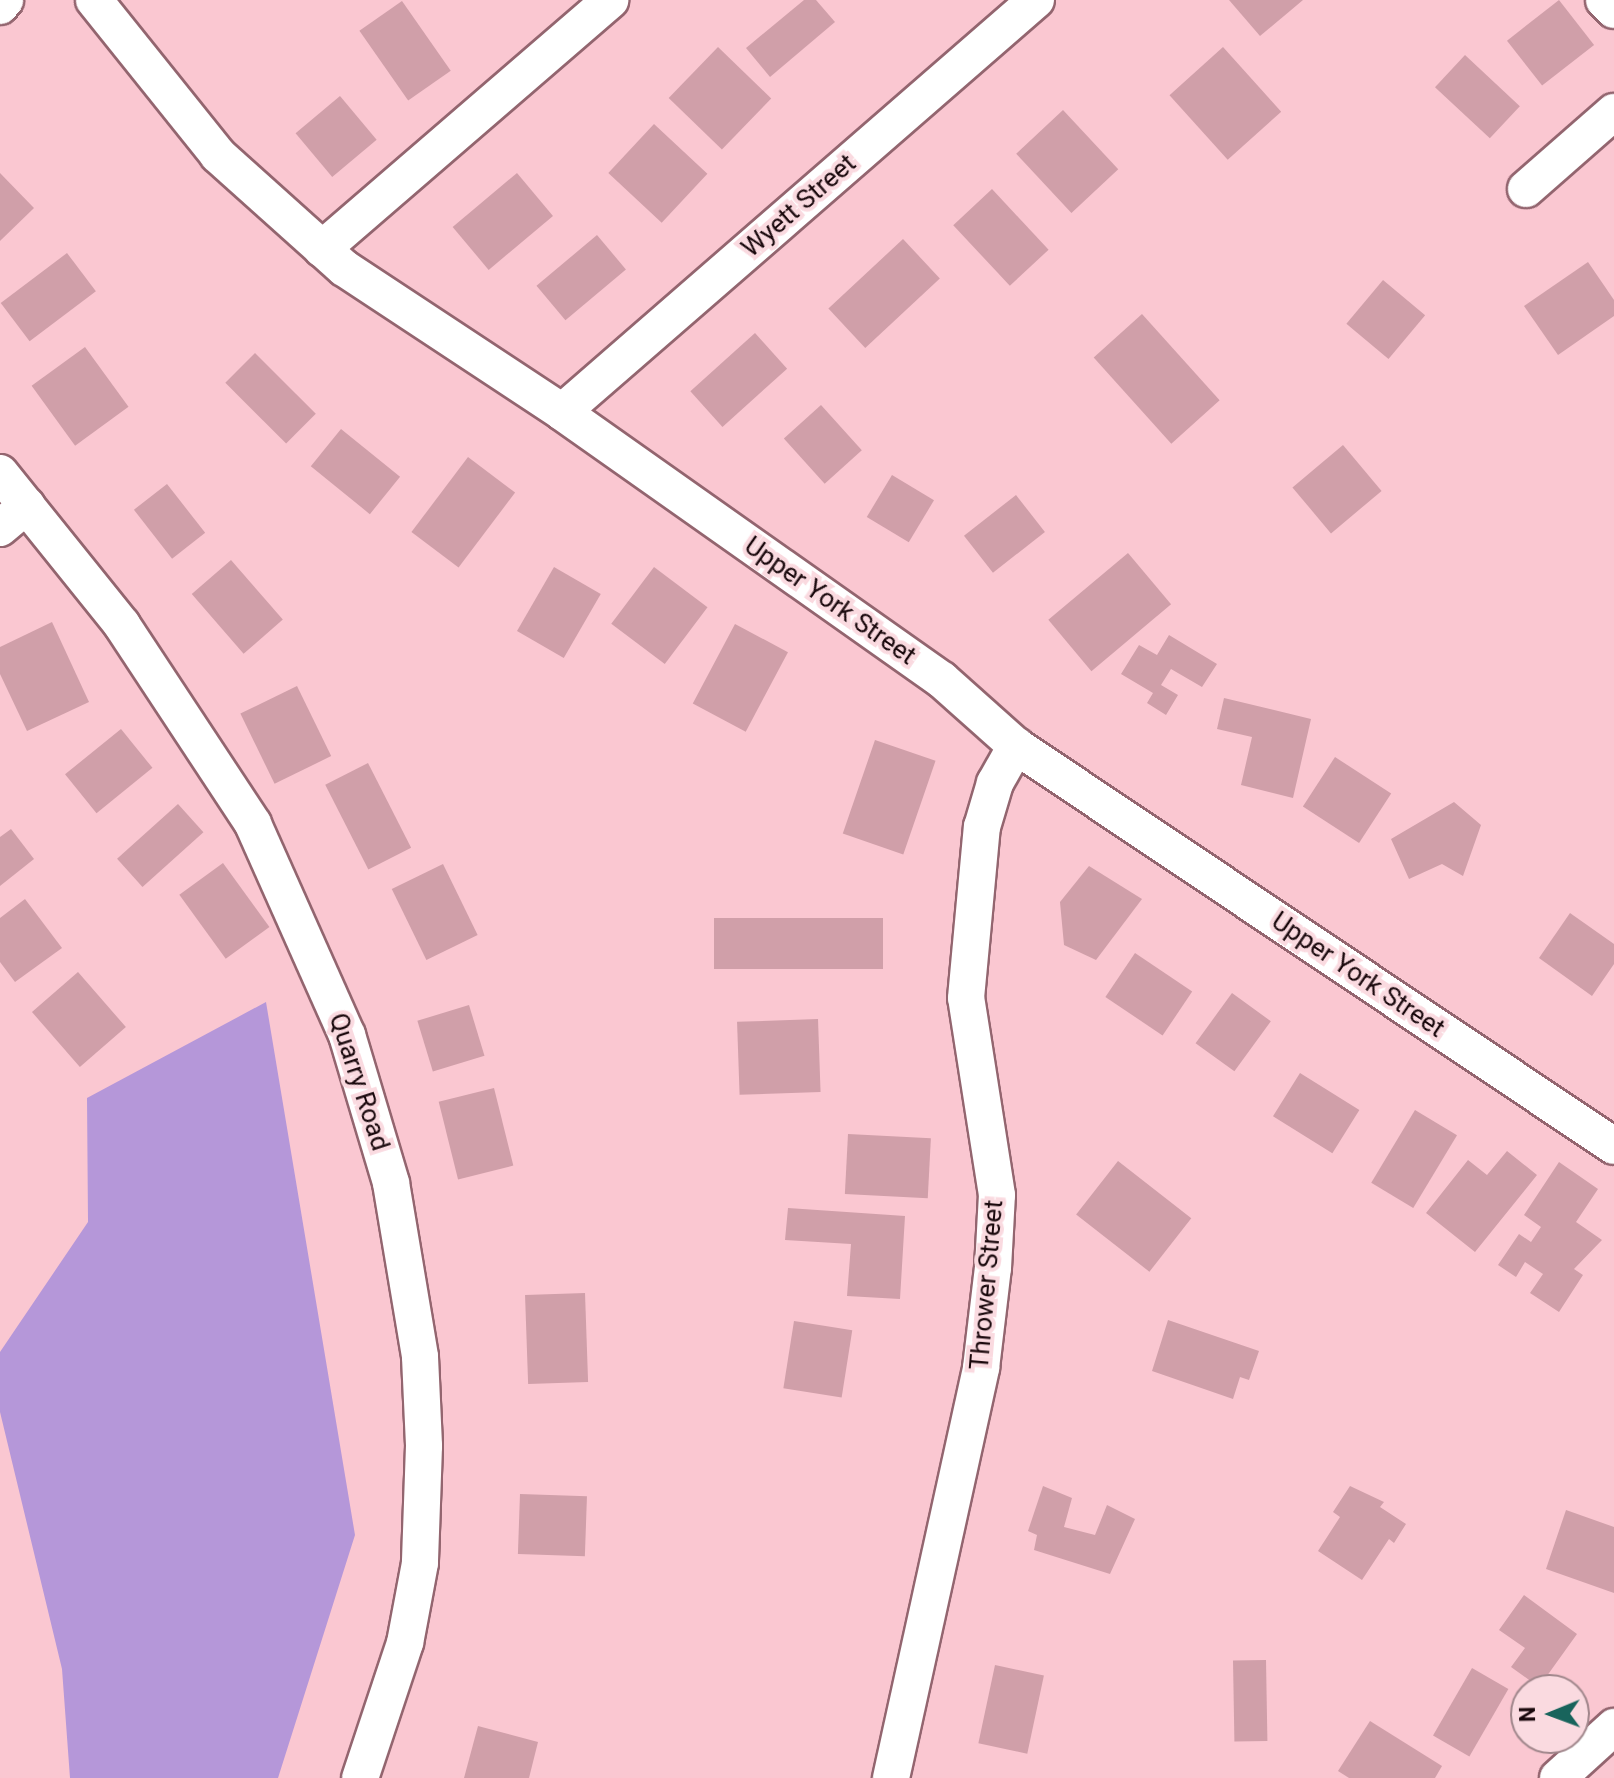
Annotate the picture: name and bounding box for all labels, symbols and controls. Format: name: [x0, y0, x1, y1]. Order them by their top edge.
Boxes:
street label: Wyett Street: [736, 148, 862, 264]
street label: Upper York Street: [738, 530, 922, 672]
street label: Upper York Street: [1266, 906, 1450, 1044]
street label: Quarry Road: [322, 1009, 396, 1155]
street label: Thrower Street: [964, 1199, 1010, 1371]
north arrow: [1510, 1674, 1590, 1754]
text: N: [1515, 1706, 1540, 1722]

